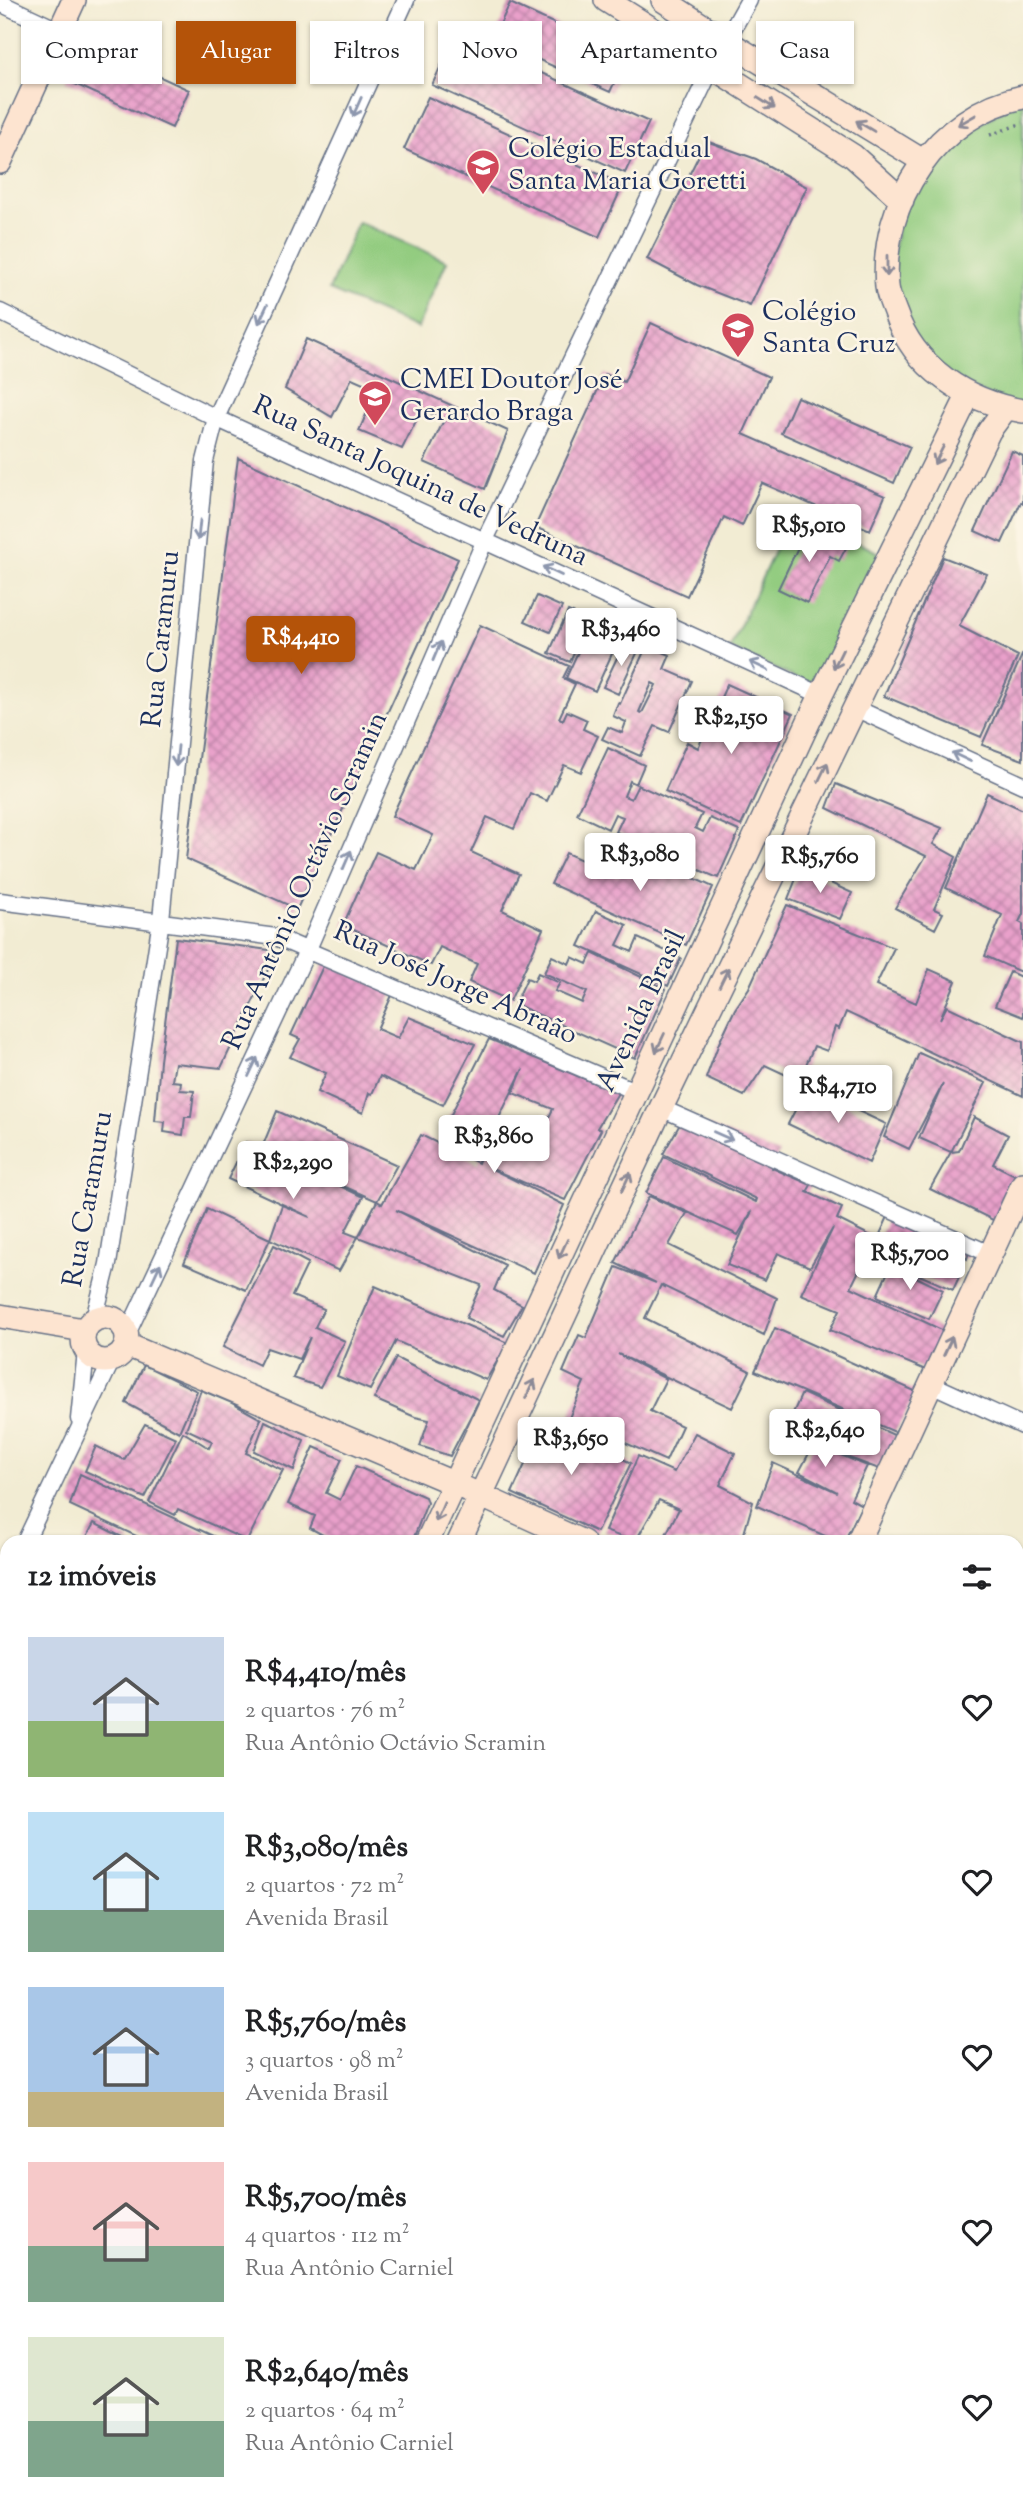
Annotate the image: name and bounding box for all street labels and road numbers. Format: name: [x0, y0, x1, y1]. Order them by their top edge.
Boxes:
street label: Rua Santa Joquina de Vedruna: [246, 387, 594, 577]
street label: Rua Caramuru: [133, 548, 191, 730]
street label: Rua Antônio Octávio Scramin: [213, 705, 399, 1057]
street label: Rua José Jorge Abraão: [327, 912, 583, 1056]
street label: Avenida Brasil: [587, 923, 697, 1099]
street label: Rua Caramuru: [54, 1108, 124, 1290]

